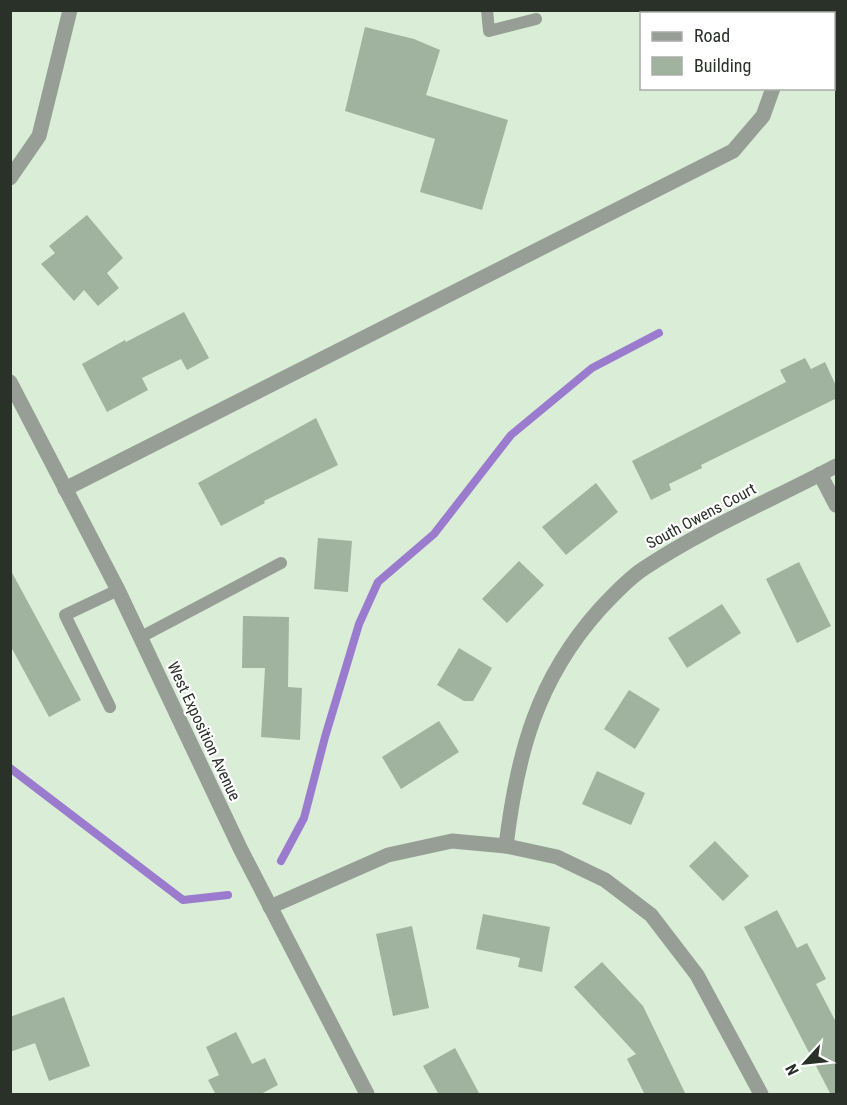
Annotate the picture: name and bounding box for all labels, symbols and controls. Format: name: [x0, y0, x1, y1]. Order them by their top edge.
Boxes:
legend: [640, 12, 835, 90]
text: Road: [694, 25, 730, 46]
text: Building: [694, 55, 751, 76]
street label: South Owens Court: [643, 479, 759, 553]
street label: West Exposition Avenue: [163, 659, 245, 803]
north arrow: [775, 1033, 835, 1093]
text: N: [781, 1061, 803, 1078]

